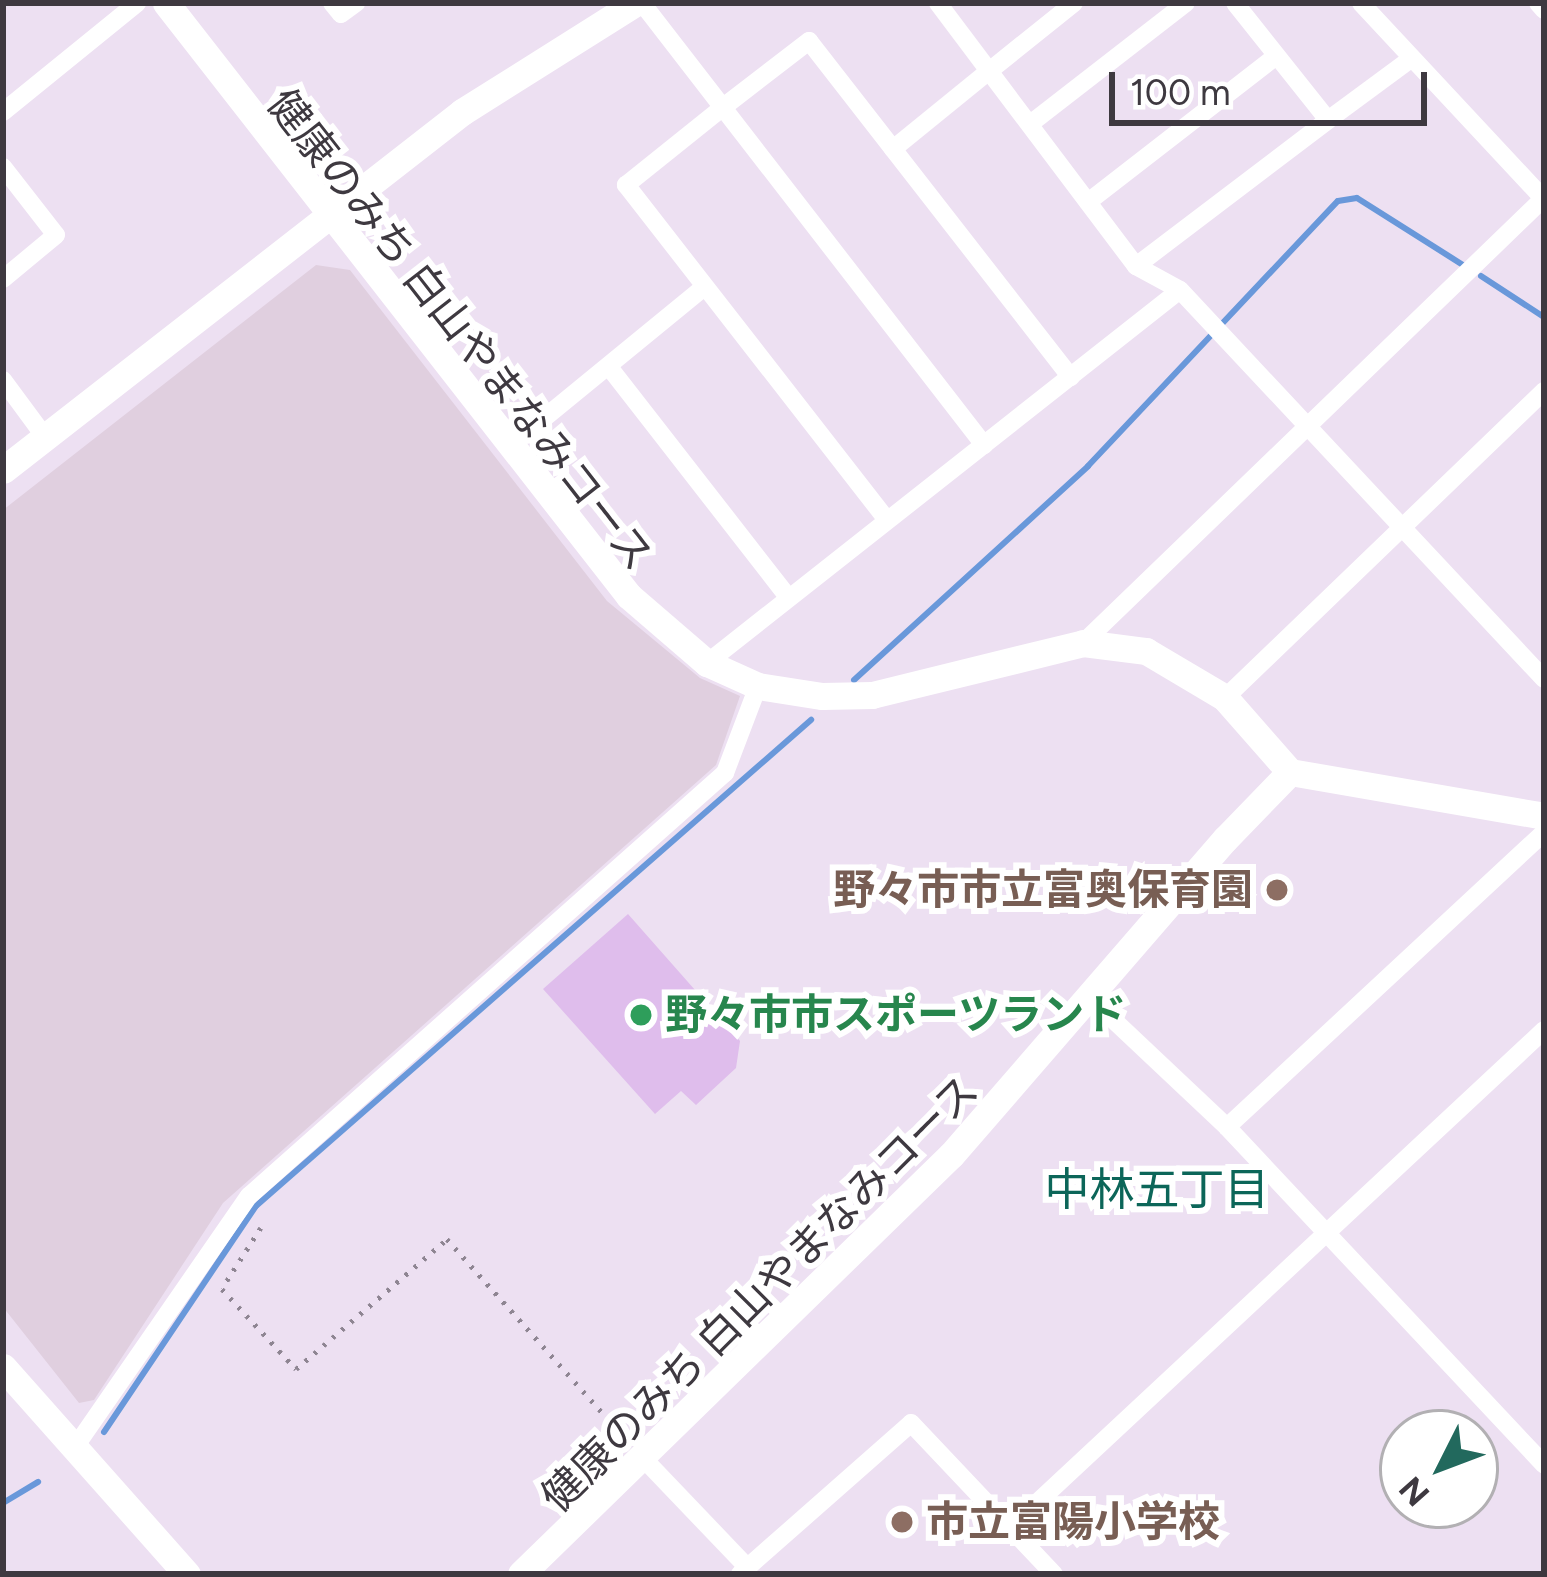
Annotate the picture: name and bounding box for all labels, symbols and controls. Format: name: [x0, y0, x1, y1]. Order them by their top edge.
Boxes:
scale bar: [1115, 48, 1433, 122]
text: 100 m: [1130, 71, 1231, 114]
street label: 健康のみち 白山やまなみコース: [256, 79, 664, 581]
place label: 野々市市立富奥保育園: [833, 865, 1253, 915]
marker: 野々市市立富奥保育園: [1264, 877, 1290, 903]
place label: 野々市市スポーツランド: [665, 990, 1127, 1040]
marker: 野々市市スポーツランド: [628, 1002, 654, 1028]
street label: 健康のみち 白山やまなみコース: [531, 1065, 989, 1523]
district label: 中林五丁目: [1045, 1163, 1269, 1217]
north arrow: [1379, 1409, 1499, 1529]
text: N: [1391, 1469, 1437, 1514]
place label: 市立富陽小学校: [926, 1497, 1220, 1547]
marker: 市立富陽小学校: [889, 1509, 915, 1535]

